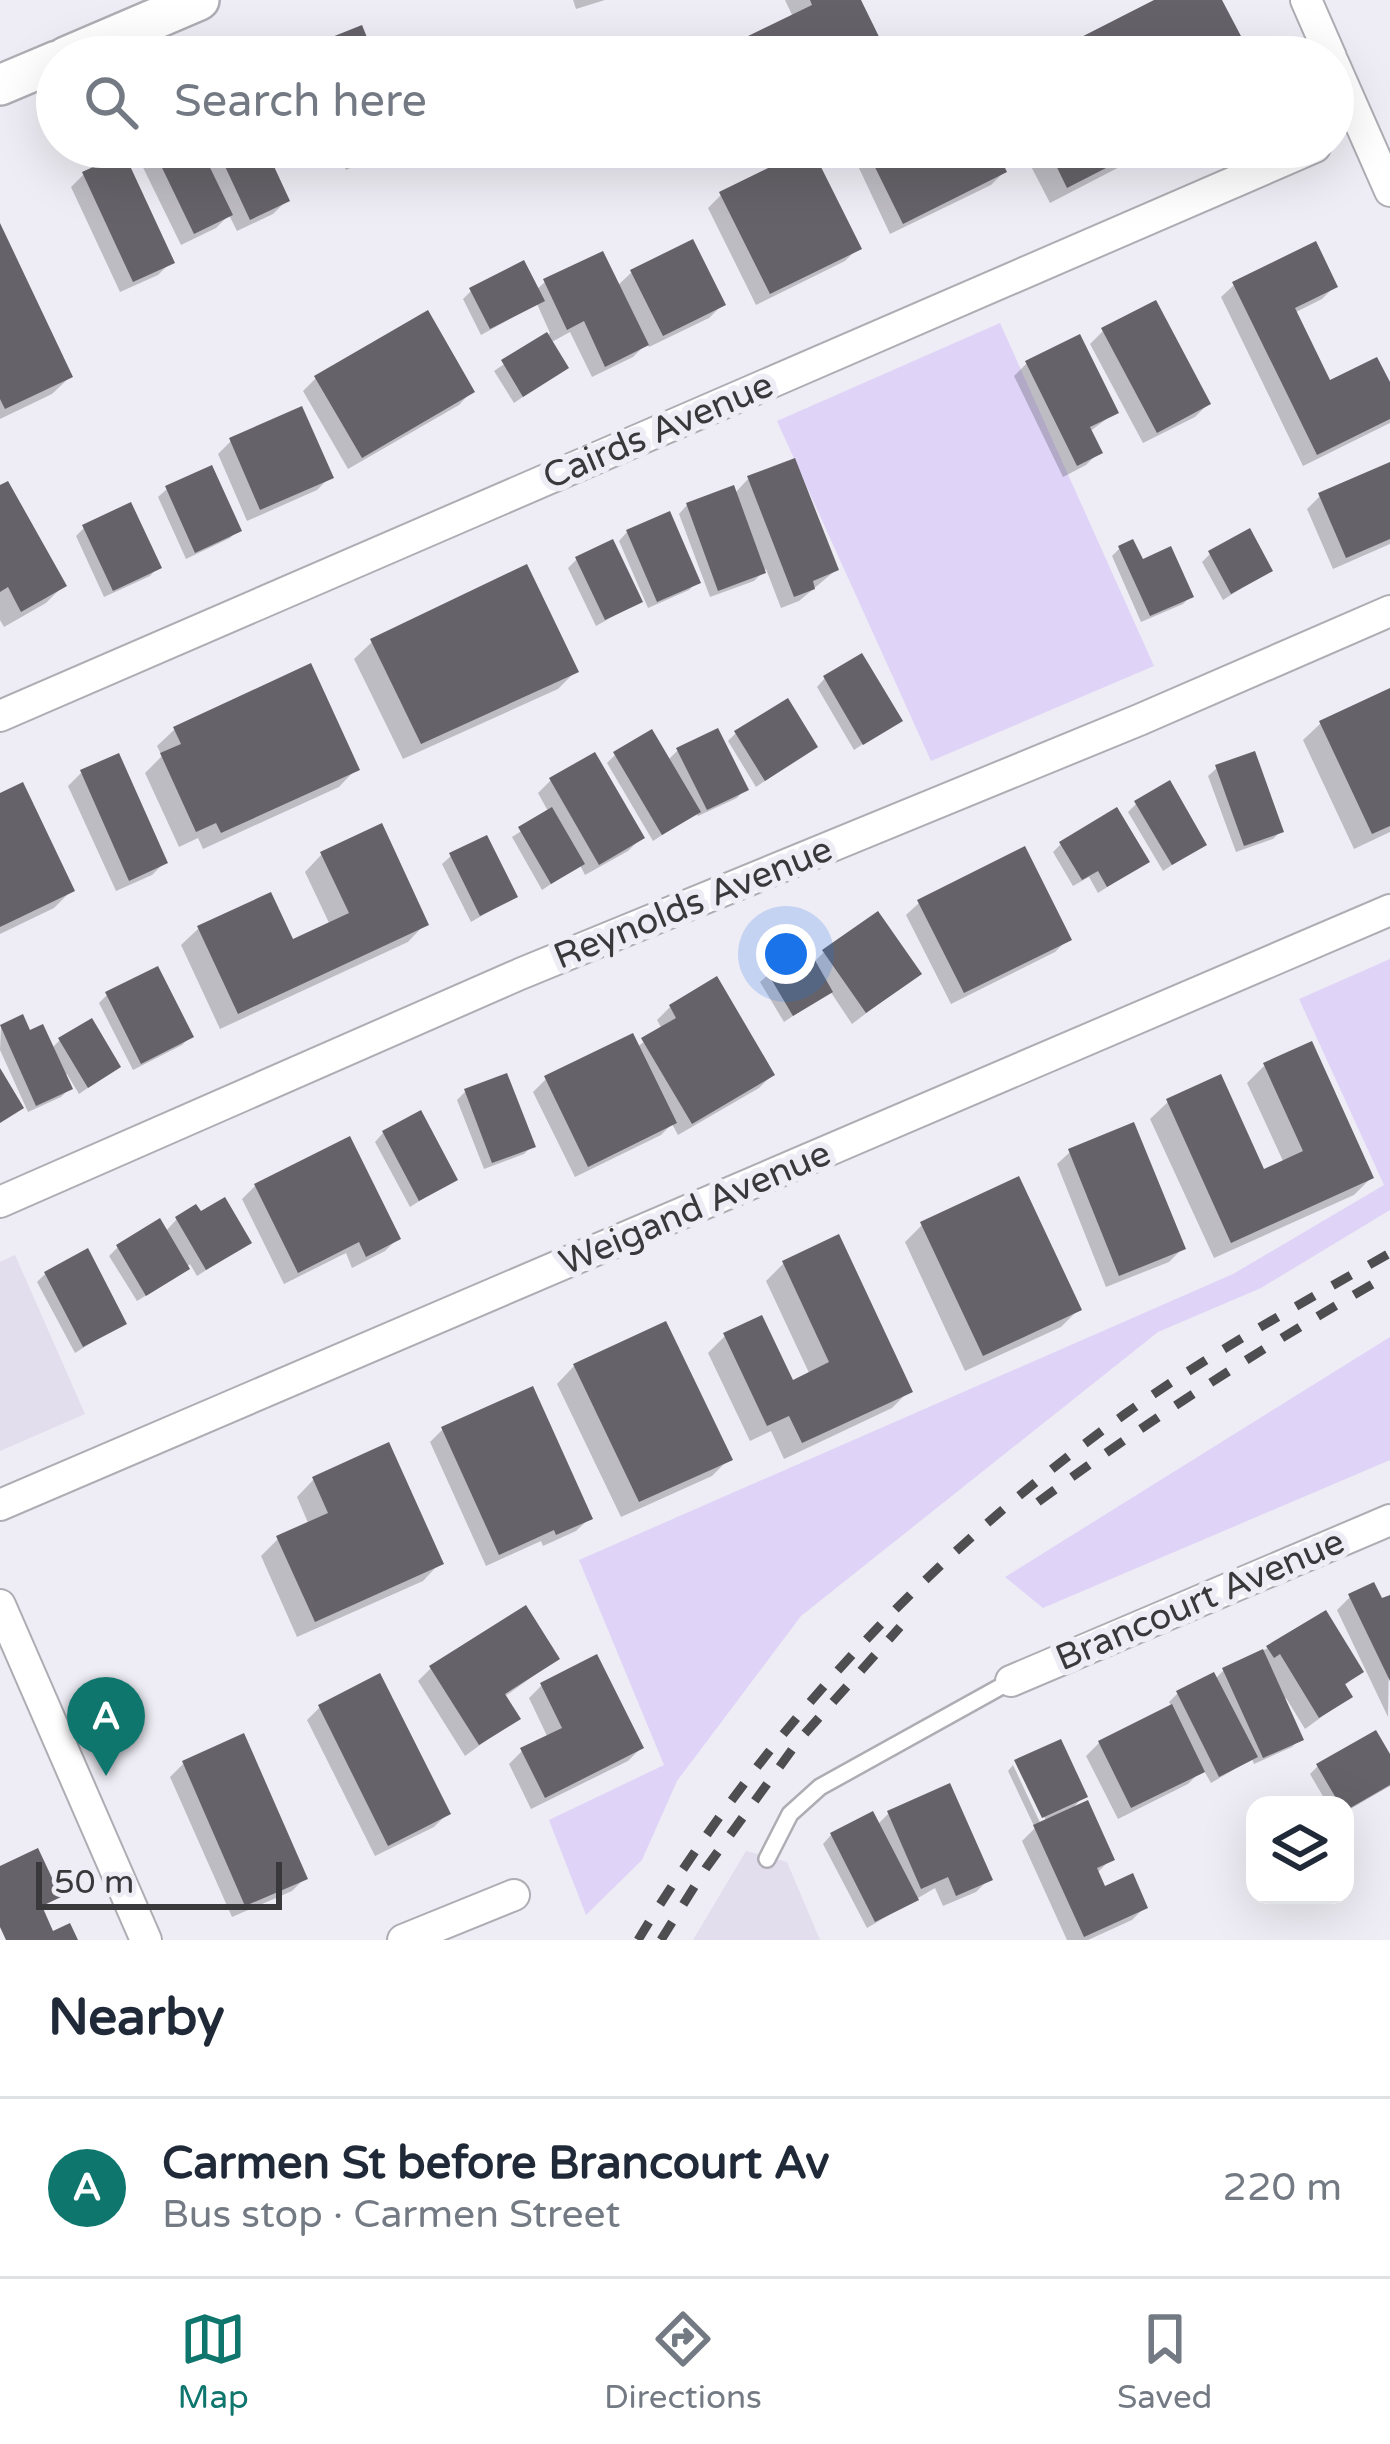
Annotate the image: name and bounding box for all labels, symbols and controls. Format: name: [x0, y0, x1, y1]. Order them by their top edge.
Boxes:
search box: [36, 36, 1354, 168]
icon: search: [78, 69, 144, 135]
text: Search here: [174, 75, 427, 129]
street label: Cairds Avenue: [537, 363, 779, 499]
street label: Reynolds Avenue: [548, 828, 838, 978]
your location: [756, 924, 816, 984]
street label: Weigand Avenue: [553, 1132, 837, 1284]
street label: Brancourt Avenue: [1049, 1520, 1351, 1680]
pin: A: [67, 1677, 145, 1776]
map controls: [1246, 1796, 1354, 1904]
button: layers: [1246, 1796, 1354, 1904]
scale bar: [36, 1856, 282, 1909]
text: 50 m: [54, 1863, 134, 1902]
text: Nearby: [48, 1987, 225, 2049]
text: Carmen St before Brancourt Av: [162, 2137, 829, 2191]
text: A: [72, 2164, 102, 2211]
text: 220 m: [1223, 2164, 1342, 2211]
text: Bus stop · Carmen Street: [162, 2191, 621, 2238]
tab: Map: [178, 2306, 249, 2417]
tab: Directions: [604, 2306, 762, 2417]
tab: Saved: [1117, 2306, 1212, 2417]

